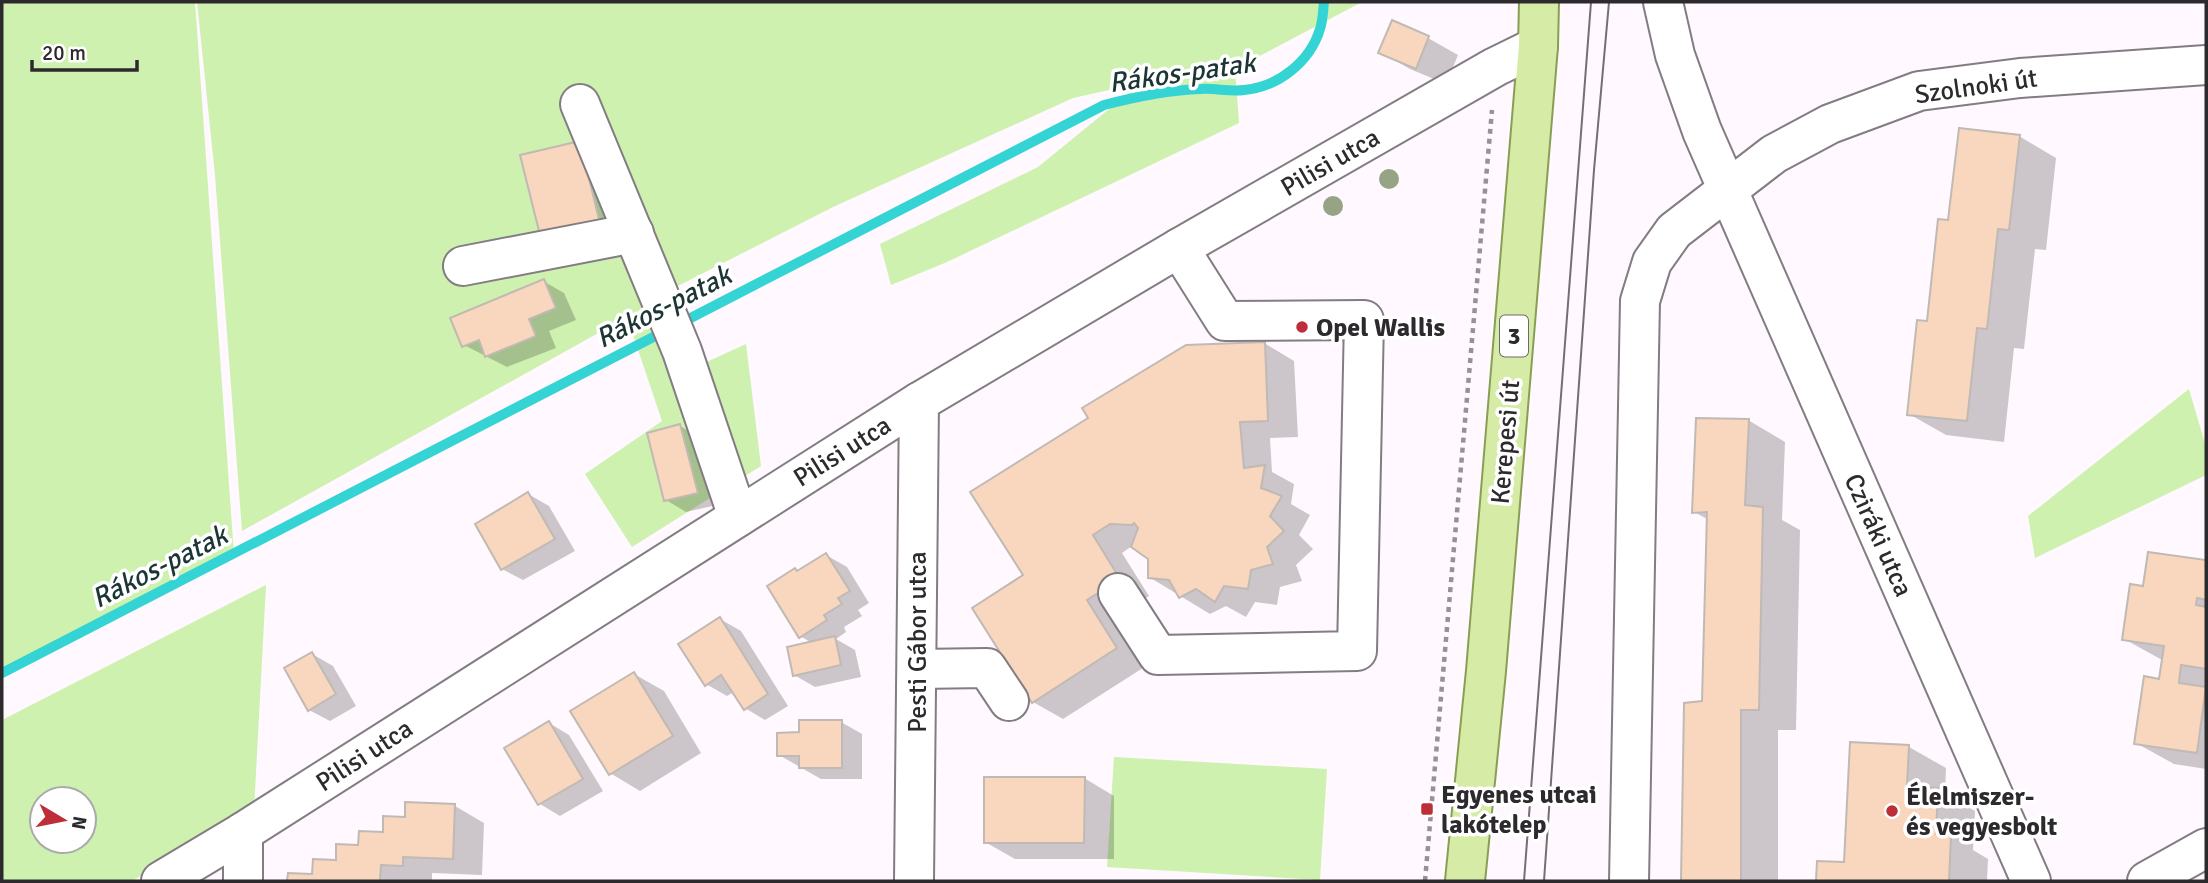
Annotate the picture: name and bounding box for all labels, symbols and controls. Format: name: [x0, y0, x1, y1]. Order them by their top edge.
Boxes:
scale bar: [32, 28, 136, 72]
text: 20 m: [42, 40, 86, 66]
water label: Rákos-patak: [1107, 45, 1261, 100]
street label: Szolnoki út: [1913, 63, 2039, 111]
street label: Pilisi utca: [1275, 122, 1386, 204]
water label: Rákos-patak: [590, 257, 740, 356]
place label: Opel Wallis: [1316, 312, 1445, 344]
road number: 3: [1500, 316, 1528, 356]
marker: Opel Wallis: [1294, 319, 1310, 335]
street label: Kerepesi út: [1485, 379, 1527, 505]
street label: Pilisi utca: [788, 409, 897, 494]
street label: Cziráki utca: [1837, 469, 1919, 602]
water label: Rákos-patak: [86, 517, 236, 616]
street label: Pesti Gábor utca: [902, 551, 934, 733]
street label: Pilisi utca: [310, 713, 419, 799]
place label: Egyenes utcai lakótelep: [1441, 779, 1597, 841]
place label: Élelmiszer- és vegyesbolt: [1906, 781, 2057, 843]
north arrow: [28, 785, 98, 855]
marker: Egyenes utcai lakótelep: [1419, 801, 1435, 817]
marker: Élelmiszer- és vegyesbolt: [1884, 803, 1900, 819]
text: N: [66, 814, 92, 831]

